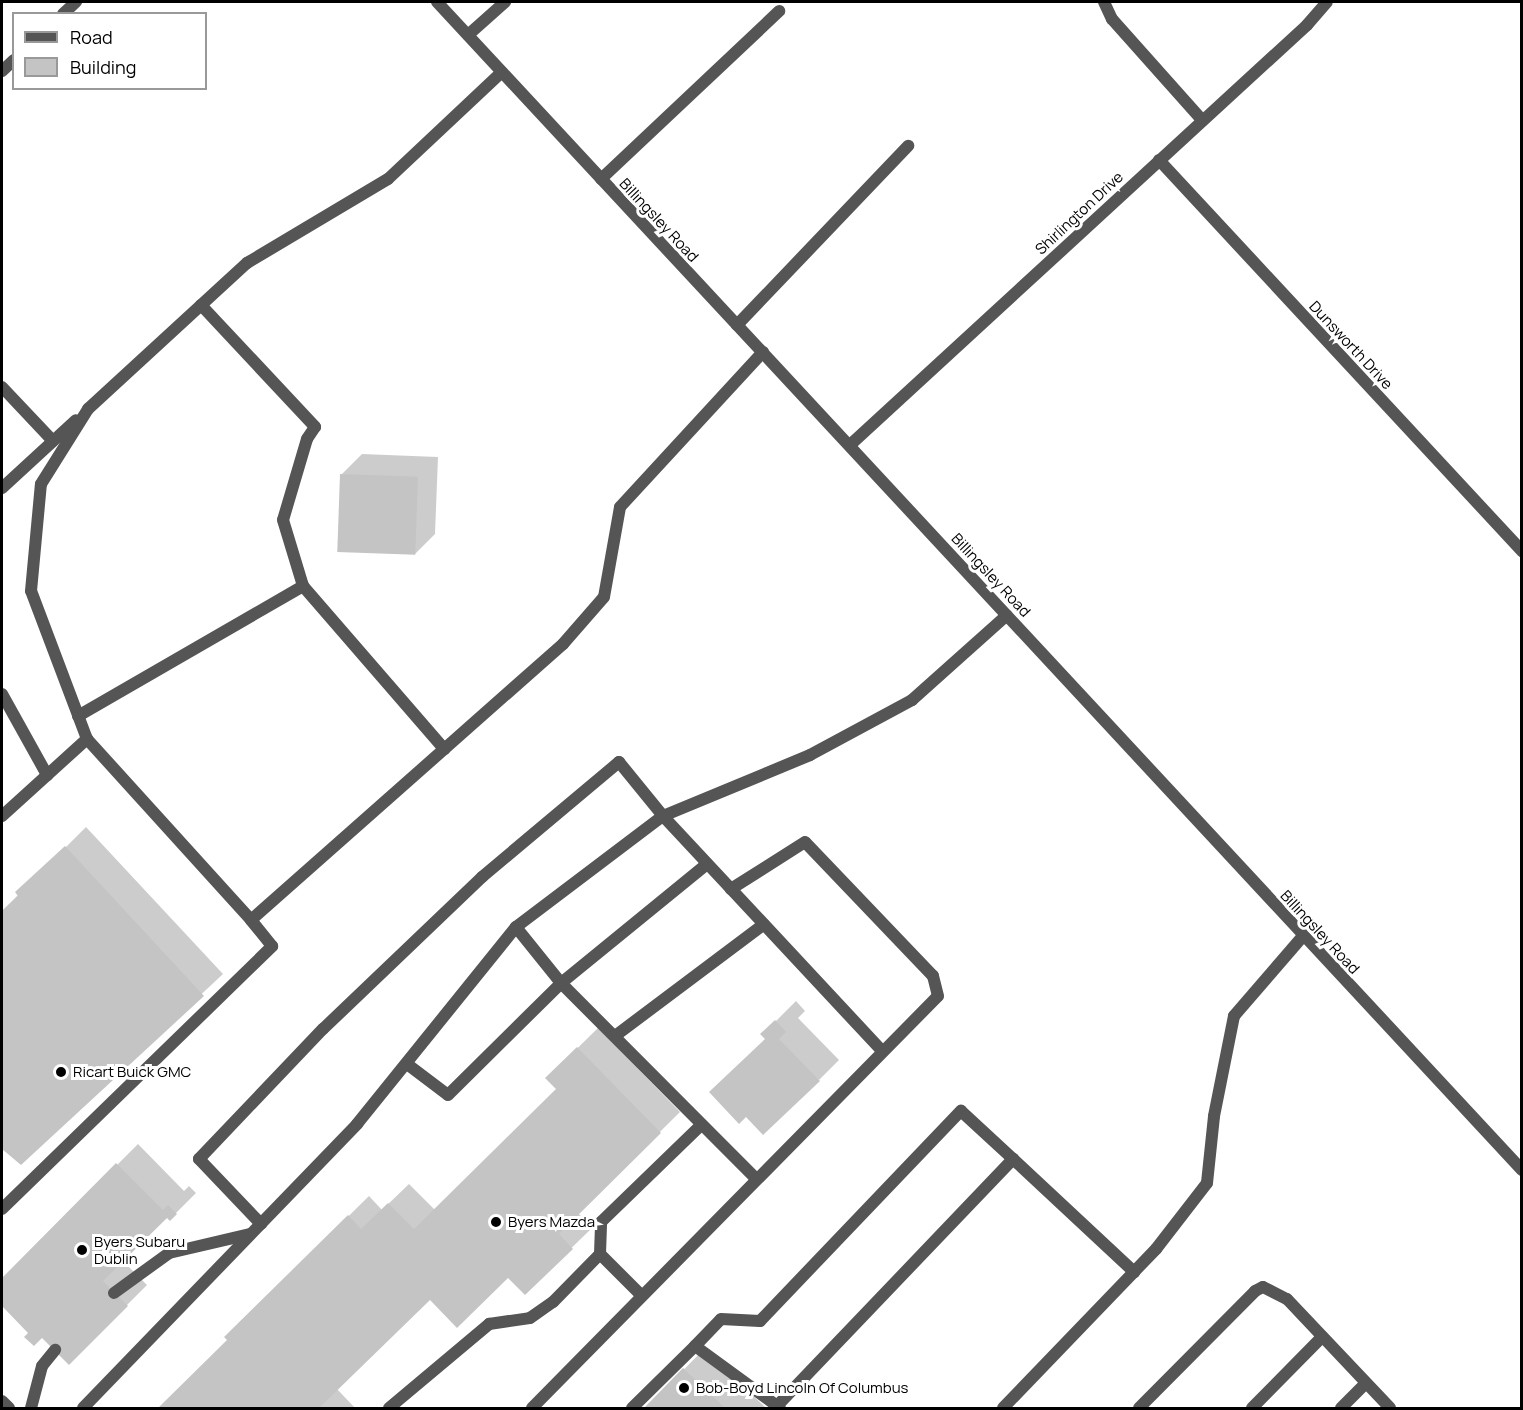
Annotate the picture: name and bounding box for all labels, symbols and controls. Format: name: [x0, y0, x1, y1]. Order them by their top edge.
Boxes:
legend: [12, 12, 207, 90]
text: Road: [70, 25, 113, 49]
text: Building: [70, 55, 136, 79]
street label: Shirlington Drive: [1031, 168, 1127, 258]
street label: Billingsley Road: [616, 175, 702, 265]
street label: Dunsworth Drive: [1306, 297, 1396, 393]
street label: Billingsley Road: [948, 530, 1034, 620]
street label: Billingsley Road: [1277, 887, 1363, 977]
place label: Ricart Buick GMC: [73, 1063, 191, 1081]
marker: Ricart Buick GMC: [54, 1065, 68, 1079]
place label: Byers Mazda: [508, 1213, 595, 1231]
marker: Byers Mazda: [489, 1215, 503, 1229]
place label: Byers Subaru Dublin: [94, 1232, 185, 1267]
marker: Byers Subaru Dublin: [75, 1243, 89, 1257]
place label: Bob-Boyd Lincoln Of Columbus: [696, 1379, 908, 1397]
marker: Bob-Boyd Lincoln Of Columbus: [677, 1381, 691, 1395]

